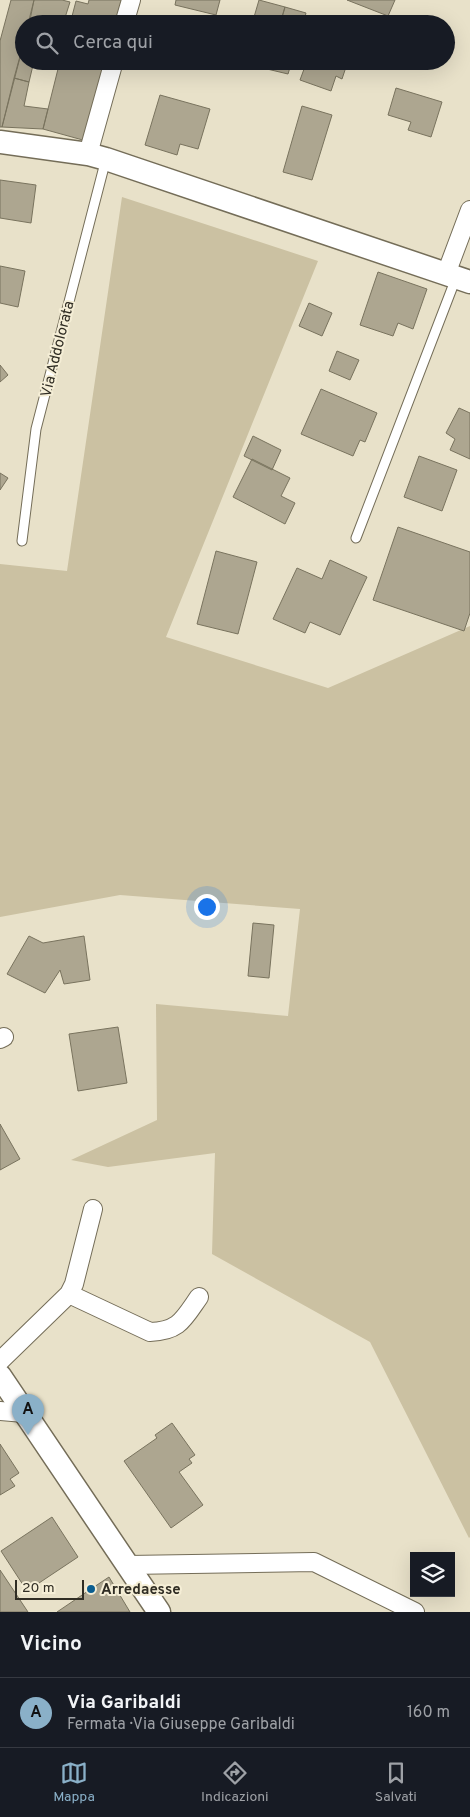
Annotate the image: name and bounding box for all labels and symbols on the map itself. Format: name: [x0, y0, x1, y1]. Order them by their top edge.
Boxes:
street label: Via Addolorata: [37, 299, 80, 399]
your location: [194, 894, 220, 920]
pin: A: [12, 1394, 44, 1435]
scale bar: [15, 1577, 84, 1600]
place label: Arredaesse: [101, 1581, 181, 1600]
marker: Arredaesse: [85, 1583, 97, 1595]

